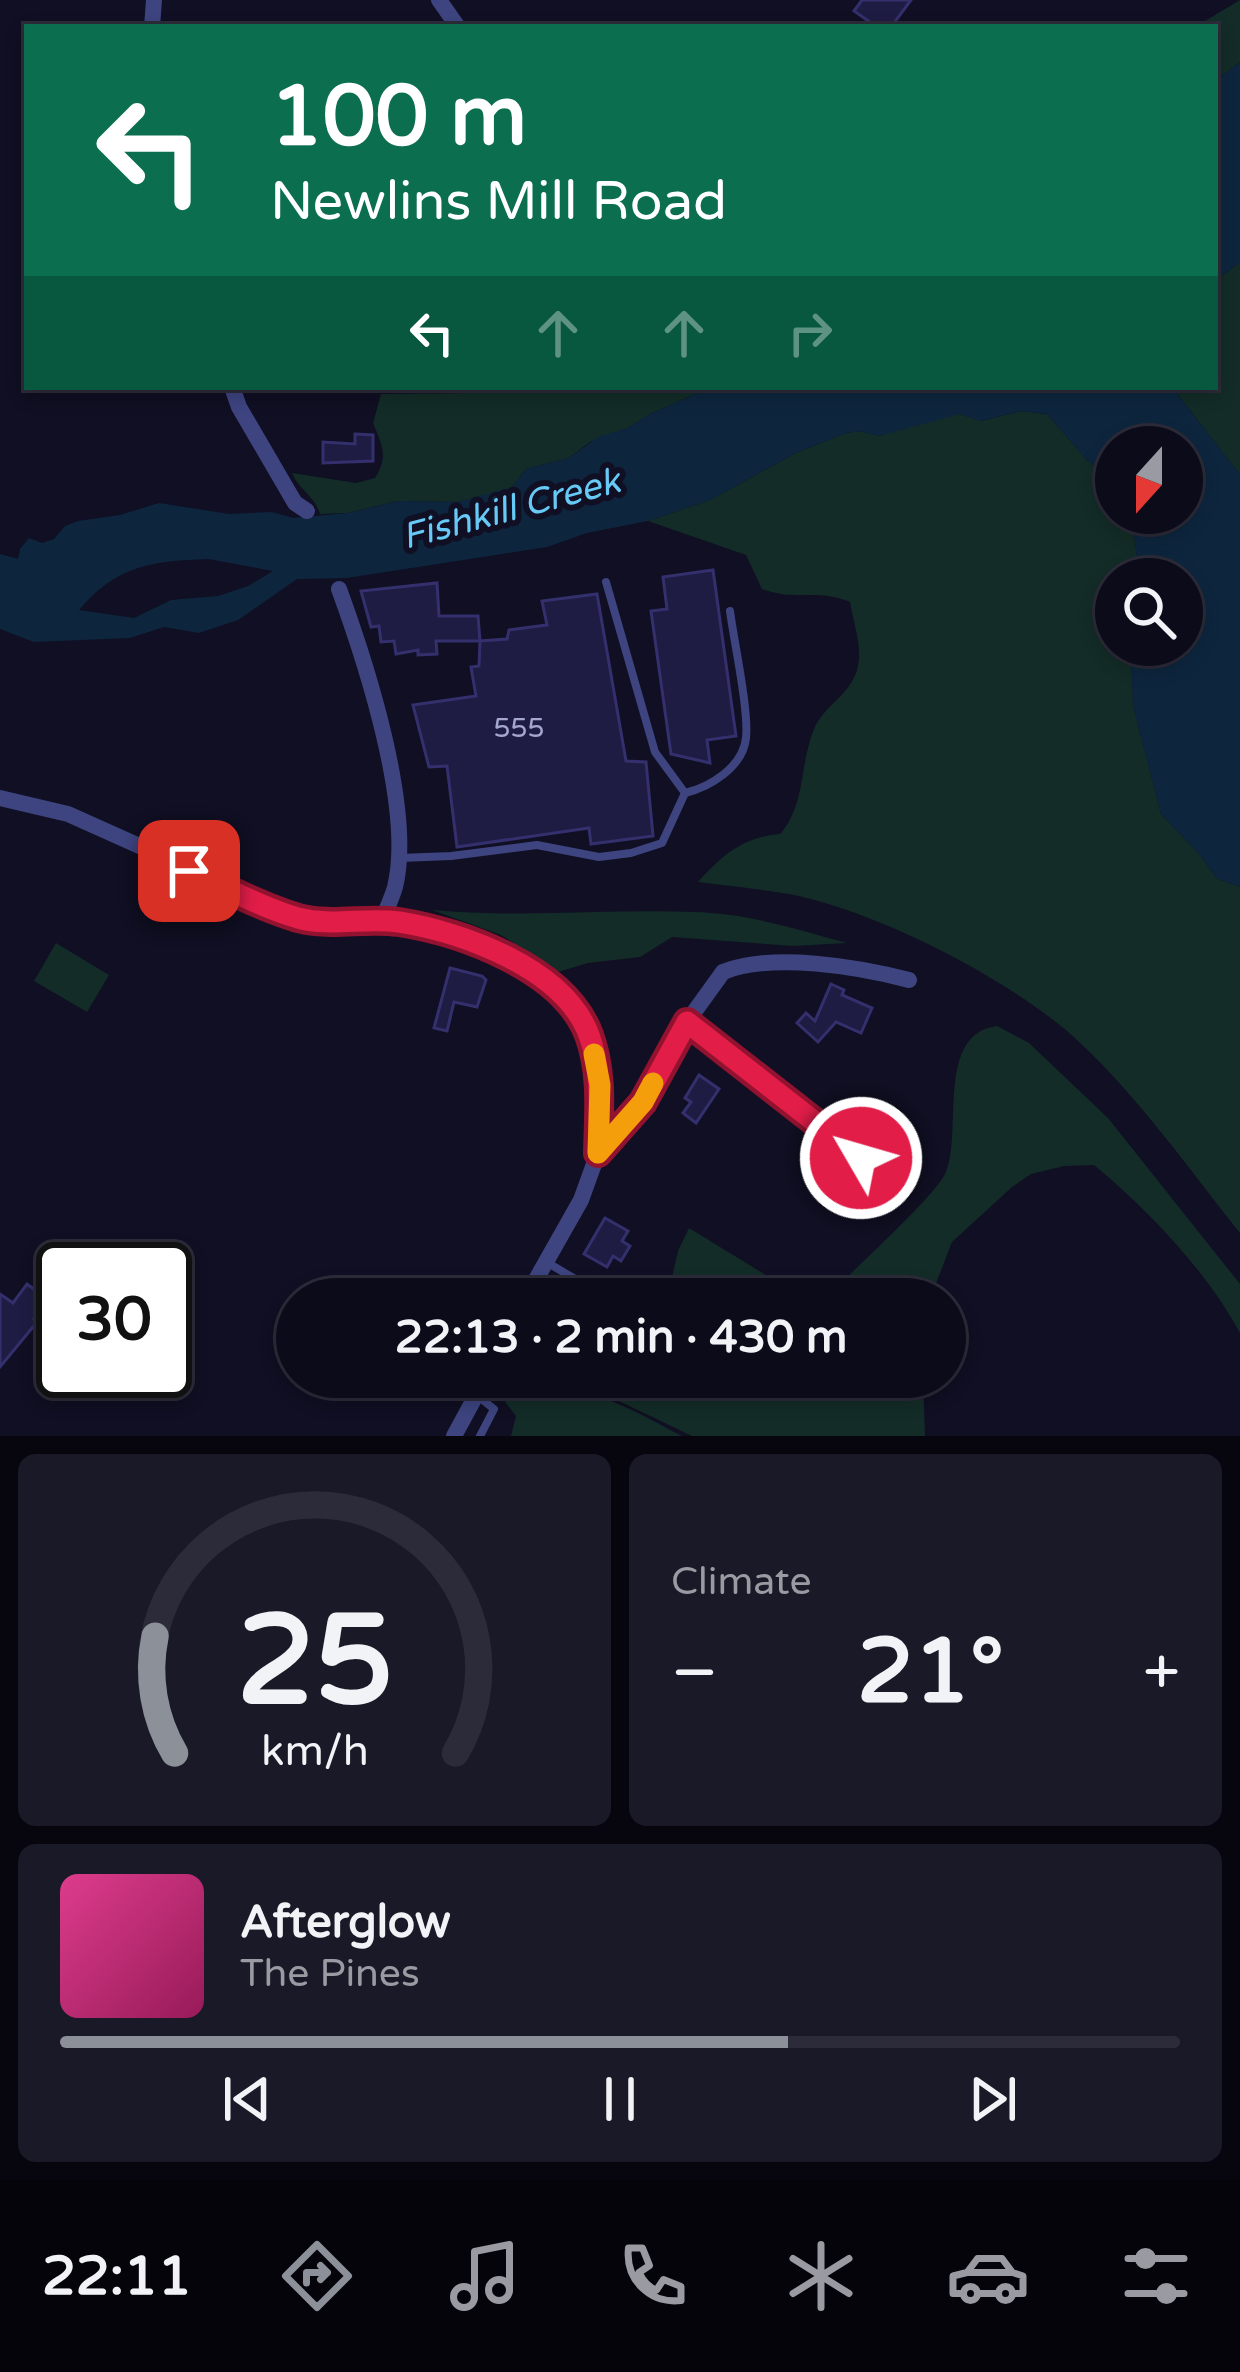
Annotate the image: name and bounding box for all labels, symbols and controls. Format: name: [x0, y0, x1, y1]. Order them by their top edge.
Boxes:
text: 100 m: [270, 67, 527, 168]
icon: left: [72, 72, 228, 228]
text: Newlins Mill Road: [270, 169, 727, 234]
icon: left: [399, 300, 465, 366]
icon: ahead: [525, 300, 591, 366]
icon: ahead: [651, 300, 717, 366]
icon: right: [777, 300, 843, 366]
north arrow: [1095, 426, 1203, 534]
map controls: [1095, 426, 1203, 666]
water label: Fishkill Creek: [397, 459, 627, 559]
button: search: [1095, 558, 1203, 666]
house number: 555: [494, 712, 544, 745]
pin: [138, 820, 240, 922]
icon: arrive: [156, 838, 222, 904]
position arrow: [798, 1095, 924, 1221]
speed limit sign: 30: [36, 1242, 192, 1398]
text: 22:13 · 2 min · 430 m: [395, 1311, 847, 1365]
text: Climate: [671, 1558, 811, 1605]
text: 25: [236, 1587, 393, 1738]
text: 21°: [857, 1618, 1004, 1727]
text: −: [671, 1633, 718, 1713]
text: +: [1143, 1633, 1180, 1713]
text: km/h: [261, 1726, 368, 1777]
text: Afterglow: [240, 1896, 451, 1950]
text: The Pines: [240, 1950, 420, 1997]
icon: previous: [214, 2066, 280, 2132]
icon: pause: [587, 2066, 653, 2132]
icon: next: [960, 2066, 1026, 2132]
icon: directions: [275, 2234, 359, 2318]
icon: music: [443, 2234, 527, 2318]
icon: phone: [611, 2234, 695, 2318]
icon: climate: [779, 2234, 863, 2318]
icon: car: [946, 2234, 1030, 2318]
icon: filters: [1114, 2234, 1198, 2318]
text: 22:11: [42, 2244, 192, 2309]

